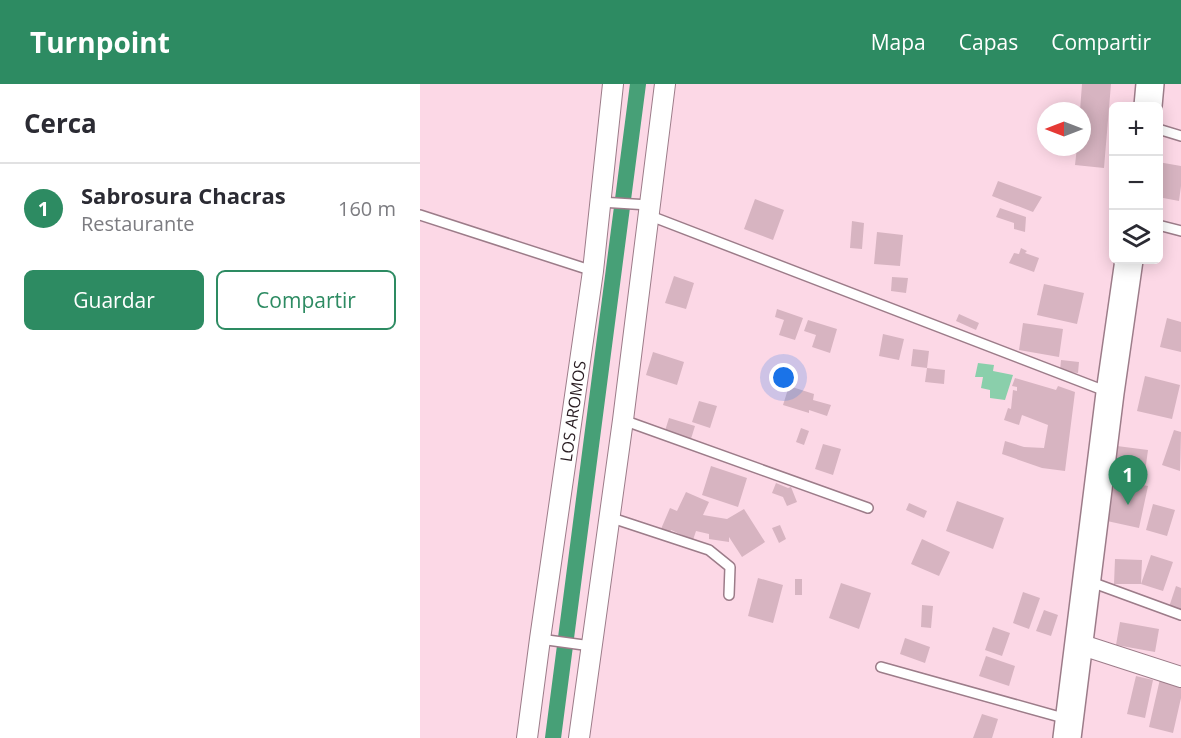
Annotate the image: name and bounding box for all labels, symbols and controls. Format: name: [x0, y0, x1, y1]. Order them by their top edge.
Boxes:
text: Turnpoint: [30, 23, 170, 61]
text: Mapa: [871, 28, 926, 56]
text: Capas: [959, 28, 1018, 56]
text: Compartir: [1051, 28, 1151, 56]
north arrow: [1037, 102, 1091, 156]
map controls: [1109, 102, 1163, 264]
button: +: [1109, 102, 1163, 156]
text: Cerca: [24, 105, 97, 141]
button: −: [1109, 156, 1163, 210]
text: Sabrosura Chacras: [81, 180, 286, 210]
text: 1: [38, 195, 49, 222]
text: 160 m: [338, 195, 396, 222]
text: Restaurante: [81, 210, 195, 237]
button: layers: [1109, 210, 1163, 264]
button: Guardar: [24, 270, 204, 330]
button: Compartir: [216, 270, 396, 330]
street label: LOS AROMOS: [555, 359, 591, 463]
your location: [769, 363, 798, 392]
pin: 1: [1108, 456, 1148, 505]

